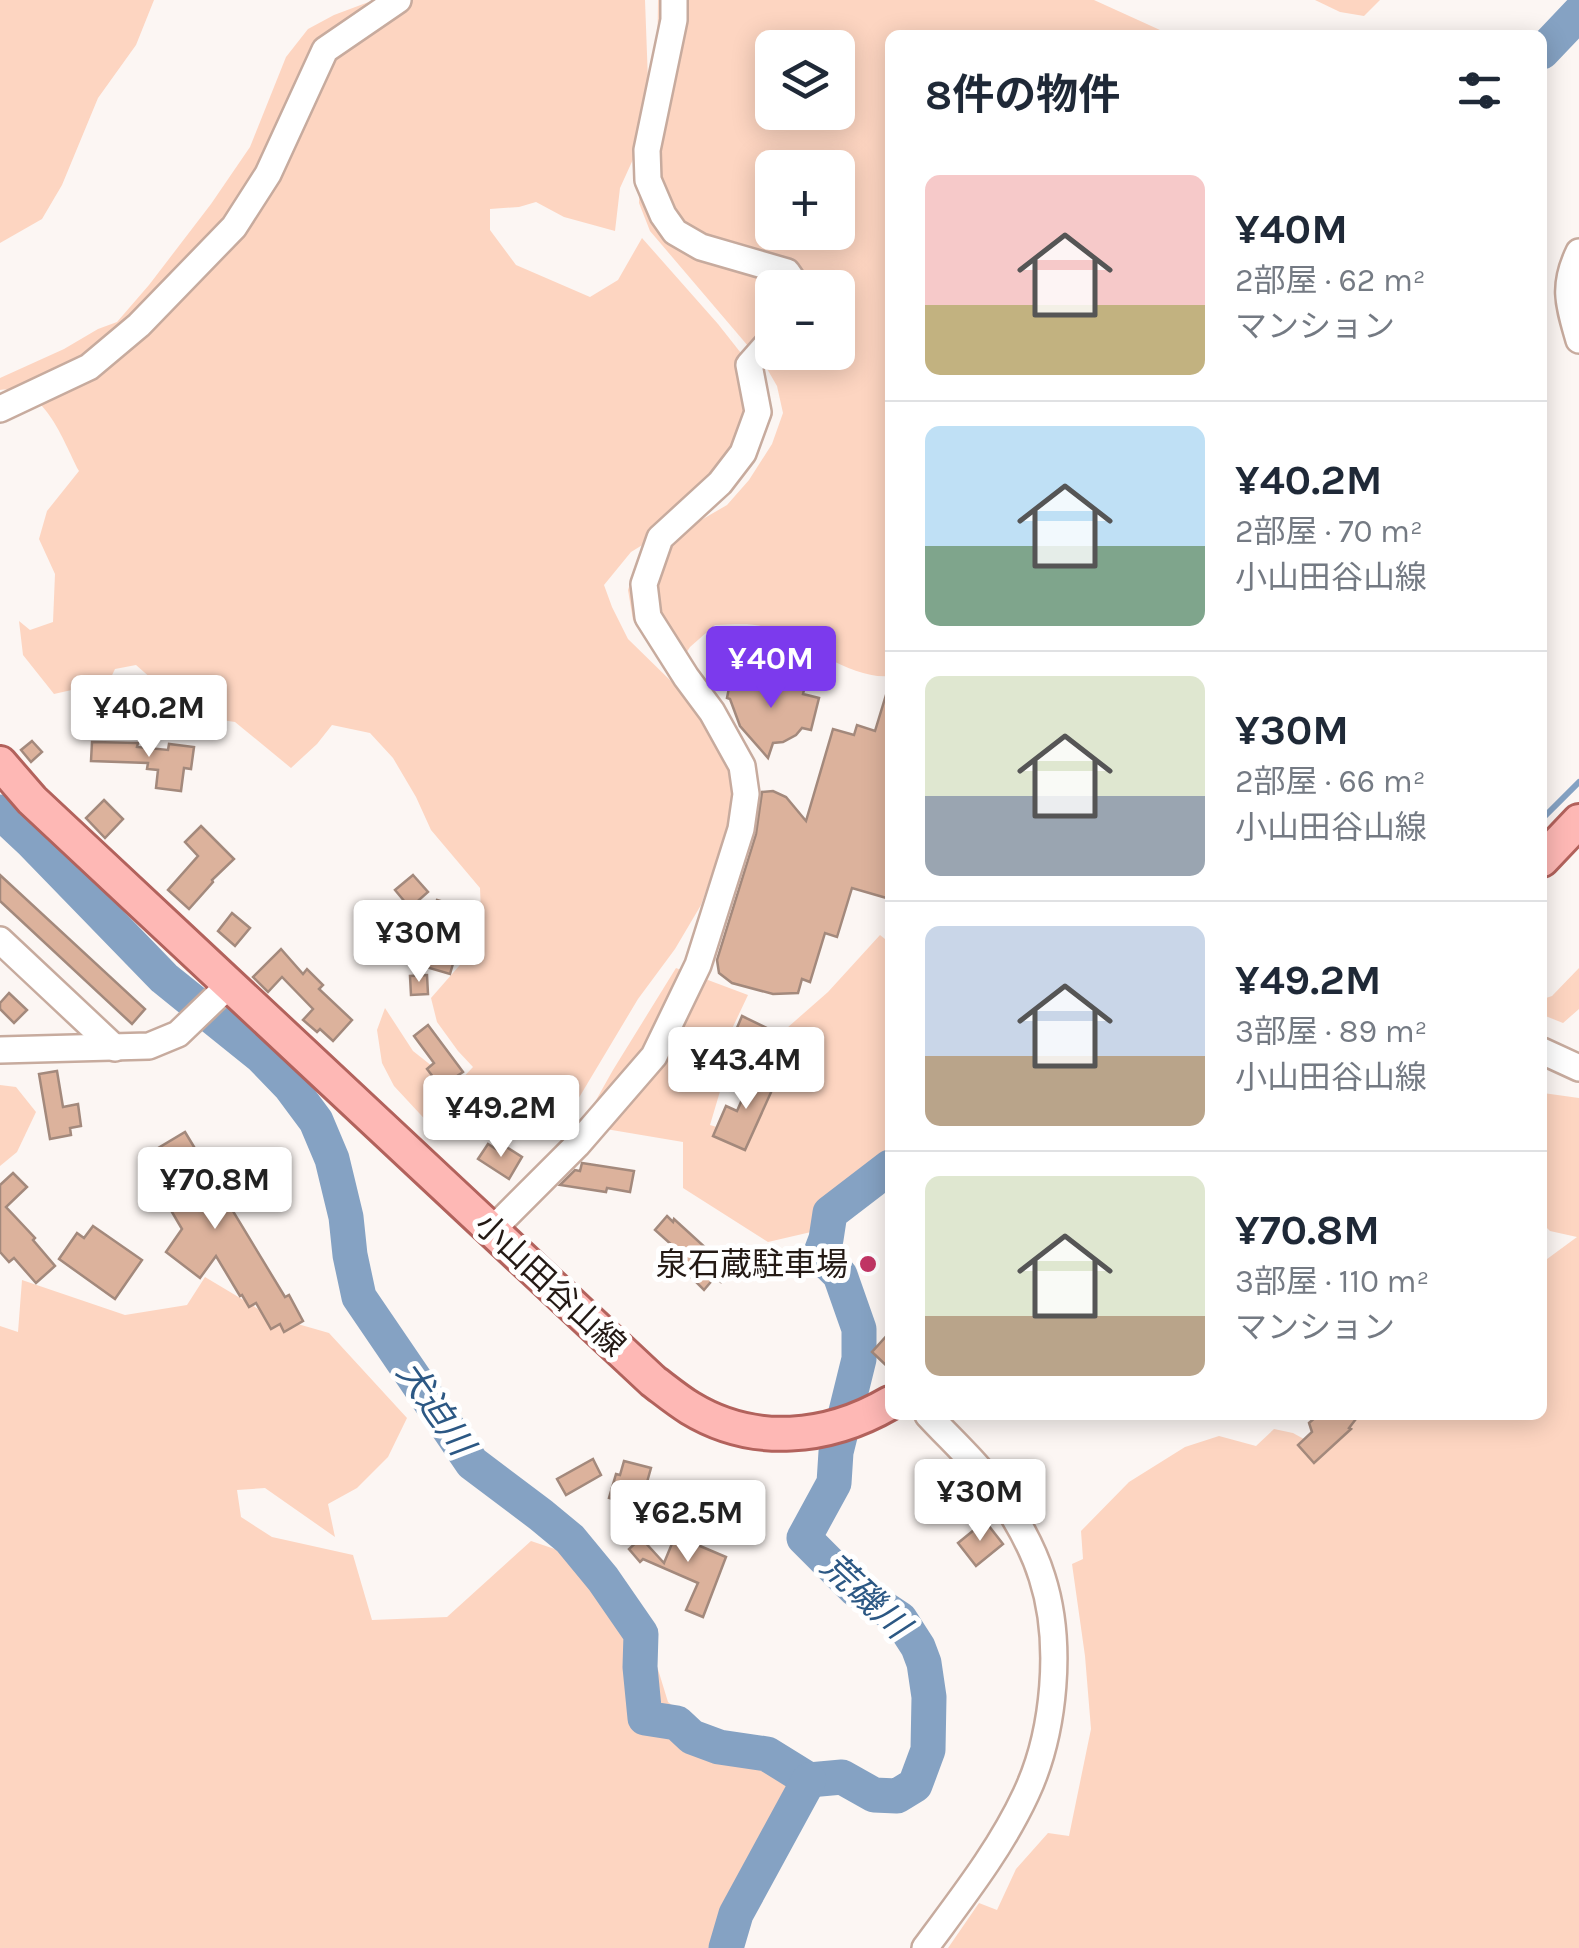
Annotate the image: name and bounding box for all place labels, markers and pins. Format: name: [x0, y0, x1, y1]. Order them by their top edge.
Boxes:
pin: ¥40M: [712, 626, 830, 711]
pin: ¥40.2M: [68, 675, 230, 760]
pin: ¥30M: [360, 900, 478, 985]
pin: ¥43.4M: [665, 1027, 827, 1112]
pin: ¥49.2M: [420, 1075, 582, 1160]
pin: ¥70.8M: [134, 1147, 296, 1232]
place label: 泉石蔵駐車場: [656, 1246, 848, 1283]
marker: 泉石蔵駐車場: [857, 1253, 879, 1275]
pin: ¥30M: [921, 1459, 1039, 1544]
pin: ¥62.5M: [607, 1480, 769, 1565]

